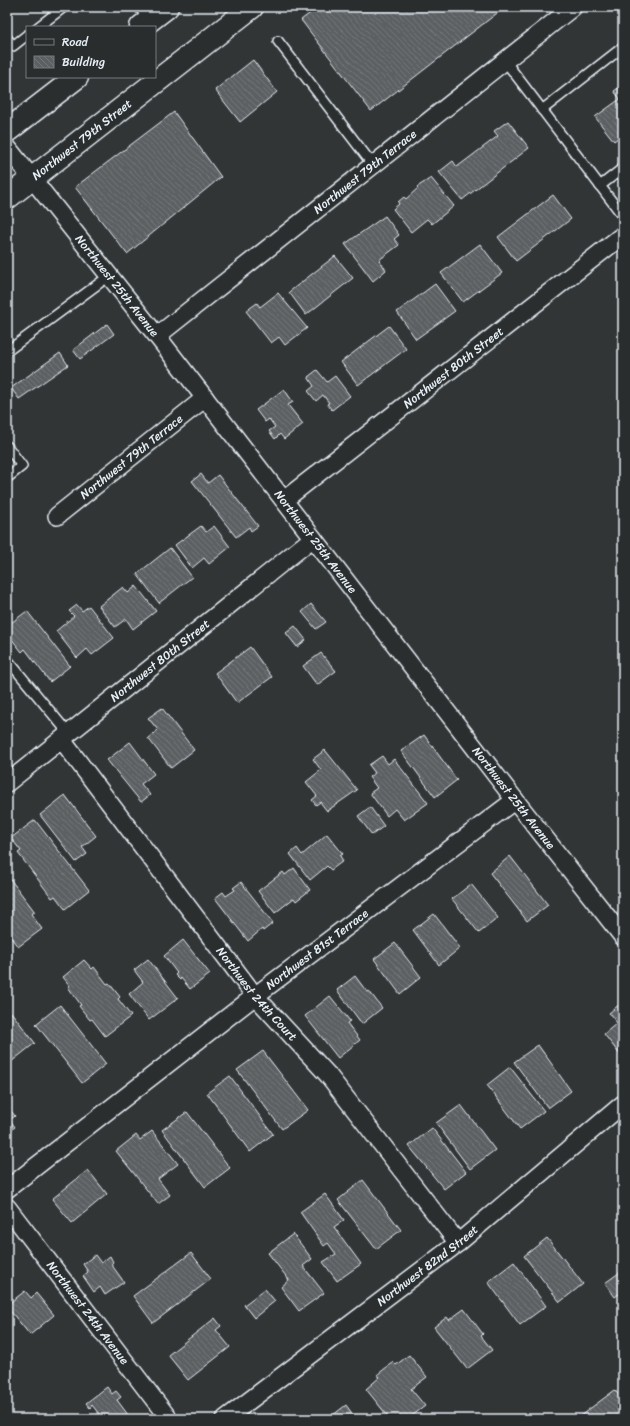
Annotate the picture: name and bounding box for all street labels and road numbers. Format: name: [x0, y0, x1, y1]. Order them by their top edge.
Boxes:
street label: Northwest 79th Street: [27, 93, 137, 186]
street label: Northwest 79th Terrace: [308, 123, 422, 220]
street label: Northwest 25th Avenue: [69, 229, 165, 342]
street label: Northwest 80th Street: [398, 321, 509, 414]
street label: Northwest 79th Terrace: [75, 408, 188, 505]
street label: Northwest 25th Avenue: [268, 485, 363, 598]
street label: Northwest 80th Street: [105, 613, 215, 708]
street label: Northwest 25th Avenue: [466, 741, 561, 855]
street label: Northwest 81st Terrace: [261, 903, 374, 995]
street label: Northwest 24th Court: [210, 942, 303, 1046]
street label: Northwest 82nd Street: [372, 1219, 483, 1312]
street label: Northwest 24th Avenue: [41, 1256, 135, 1370]

